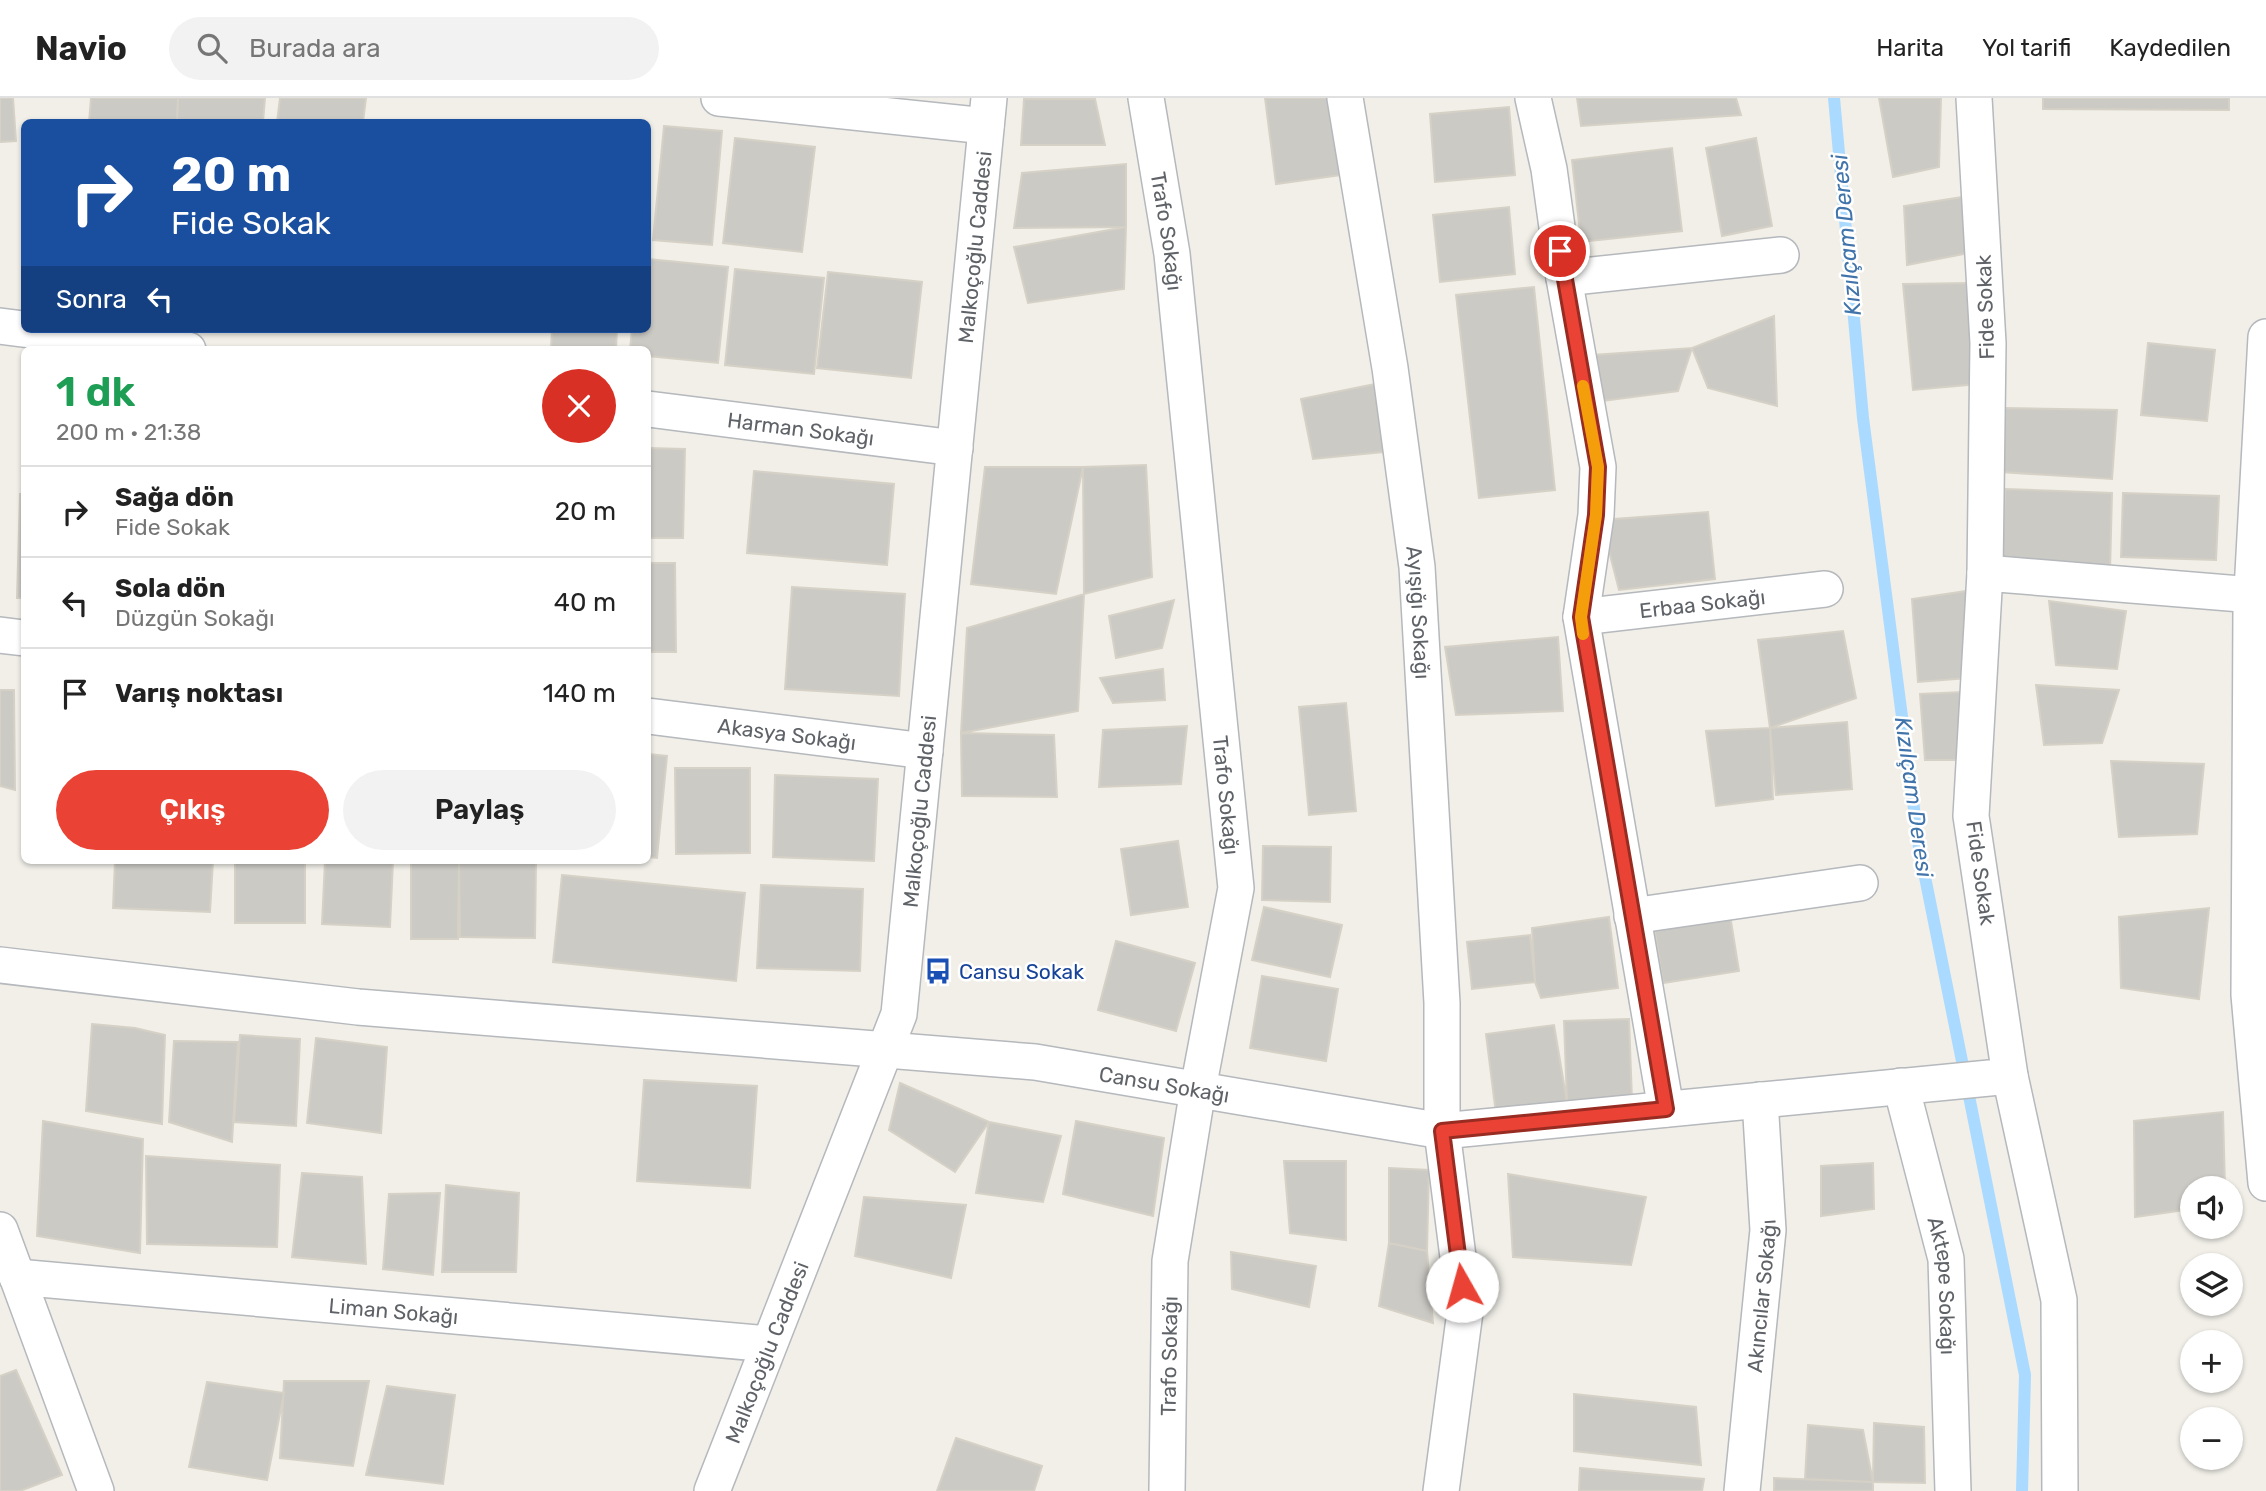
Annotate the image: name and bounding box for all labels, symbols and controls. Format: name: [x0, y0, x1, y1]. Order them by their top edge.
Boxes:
search box: [169, 17, 659, 80]
text: Navio: [35, 29, 127, 68]
icon: search: [193, 29, 231, 67]
text: Burada ara: [249, 33, 381, 64]
text: Harita: [1876, 34, 1944, 62]
text: Yol tarifi: [1982, 34, 2071, 62]
text: Kaydedilen: [2109, 34, 2231, 62]
text: 20 m: [171, 145, 292, 203]
icon: right: [56, 147, 147, 238]
street label: Malkoçoğlu Caddesi: [952, 150, 996, 344]
water label: Kızılçam Deresi: [1825, 152, 1867, 317]
street label: Trafo Sokağı: [1146, 170, 1188, 292]
text: Fide Sokak: [171, 204, 331, 242]
pin: [1530, 221, 1590, 281]
icon: arrive: [1541, 232, 1579, 270]
street label: Fide Sokak: [1971, 254, 1999, 360]
icon: left: [141, 280, 179, 318]
text: Sonra: [56, 284, 127, 315]
text: 1 dk: [56, 367, 135, 417]
button: close: [542, 369, 616, 443]
street label: Harman Sokağı: [726, 407, 876, 450]
text: 200 m · 21:38: [56, 418, 201, 446]
text: Sağa dön: [115, 482, 234, 513]
icon: right: [56, 493, 94, 531]
text: 20 m: [555, 496, 616, 527]
text: Fide Sokak: [115, 513, 230, 541]
street label: Ayışığı Sokağı: [1402, 544, 1436, 680]
text: Sola dön: [115, 573, 225, 604]
street label: Erbaa Sokağı: [1638, 583, 1766, 623]
icon: left: [56, 584, 94, 622]
text: 40 m: [554, 587, 616, 618]
text: Düzgün Sokağı: [115, 604, 275, 632]
icon: arrive: [56, 675, 94, 713]
text: Varış noktası: [115, 678, 283, 709]
text: 140 m: [543, 678, 616, 709]
street label: Akasya Sokağı: [716, 712, 858, 755]
street label: Malkoçoğlu Caddesi: [897, 714, 941, 909]
water label: Kızılçam Deresi: [1889, 715, 1939, 880]
street label: Trafo Sokağı: [1208, 734, 1245, 856]
button: Çıkış: [56, 770, 329, 850]
button: Paylaş: [343, 770, 616, 850]
street label: Fide Sokak: [1961, 819, 2001, 927]
bus stop icon: Cansu Sokak: [923, 956, 953, 986]
place label: Cansu Sokak: [959, 959, 1084, 984]
street label: Cansu Sokağı: [1097, 1061, 1232, 1107]
map controls: [2180, 1176, 2243, 1470]
button: sound: [2180, 1176, 2243, 1239]
street label: Aktepe Sokağı: [1923, 1214, 1961, 1355]
street label: Akıncılar Sokağı: [1741, 1219, 1781, 1374]
position arrow: [1425, 1249, 1499, 1323]
button: layers: [2180, 1253, 2243, 1316]
street label: Malkoçoğlu Caddesi: [720, 1258, 813, 1447]
street label: Liman Sokağı: [328, 1292, 459, 1329]
street label: Trafo Sokağı: [1155, 1296, 1183, 1416]
button: +: [2180, 1330, 2243, 1393]
button: −: [2180, 1407, 2243, 1470]

